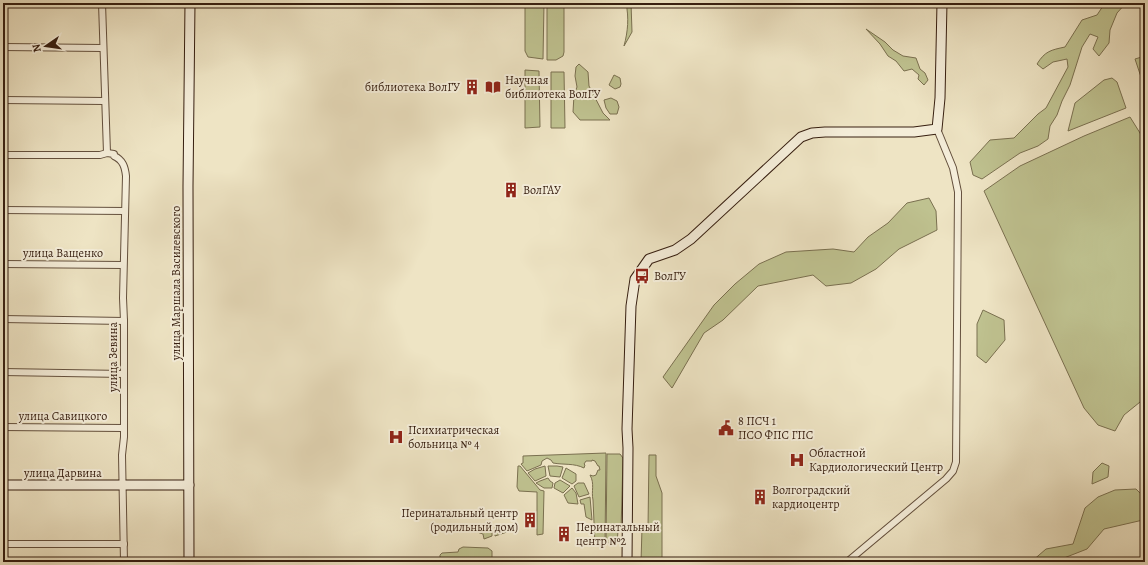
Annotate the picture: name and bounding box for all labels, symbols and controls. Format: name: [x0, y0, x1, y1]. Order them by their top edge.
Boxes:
north arrow: [26, 26, 66, 66]
text: N: [29, 43, 45, 54]
place label: Научная библиотека ВолГУ: [505, 72, 600, 102]
building icon: библиотека ВолГУ: [463, 78, 481, 96]
library icon: Научная библиотека ВолГУ: [484, 78, 502, 96]
place label: библиотека ВолГУ: [365, 79, 460, 95]
building icon: ВолГАУ: [502, 181, 520, 199]
place label: ВолГАУ: [523, 182, 561, 198]
street label: улица Маршала Василевского: [168, 206, 184, 361]
street label: улица Ващенко: [22, 245, 103, 261]
bus stop icon: ВолГУ: [633, 267, 651, 285]
place label: ВолГУ: [654, 268, 686, 284]
street label: улица Зевина: [105, 322, 121, 393]
street label: улица Савицкого: [18, 408, 107, 424]
place label: 8 ПСЧ 1 ПСО ФПС ГПС: [738, 413, 813, 443]
public building icon: 8 ПСЧ 1 ПСО ФПС ГПС: [717, 419, 735, 437]
place label: Психиатрическая больница № 4: [408, 422, 500, 452]
hospital icon: Психиатрическая больница № 4: [387, 428, 405, 446]
place label: Областной Кардиологический Центр: [809, 445, 943, 475]
hospital icon: Областной Кардиологический Центр: [788, 451, 806, 469]
street label: улица Дарвина: [23, 465, 102, 481]
place label: Волгоградский кардиоцентр: [772, 482, 850, 512]
building icon: Волгоградский кардиоцентр: [751, 488, 769, 506]
place label: Перинатальный центр (родильный дом): [401, 505, 518, 535]
building icon: Перинатальный центр (родильный дом): [521, 511, 539, 529]
place label: Перинатальный центр №2: [576, 519, 660, 549]
building icon: Перинатальный центр №2: [555, 525, 573, 543]

